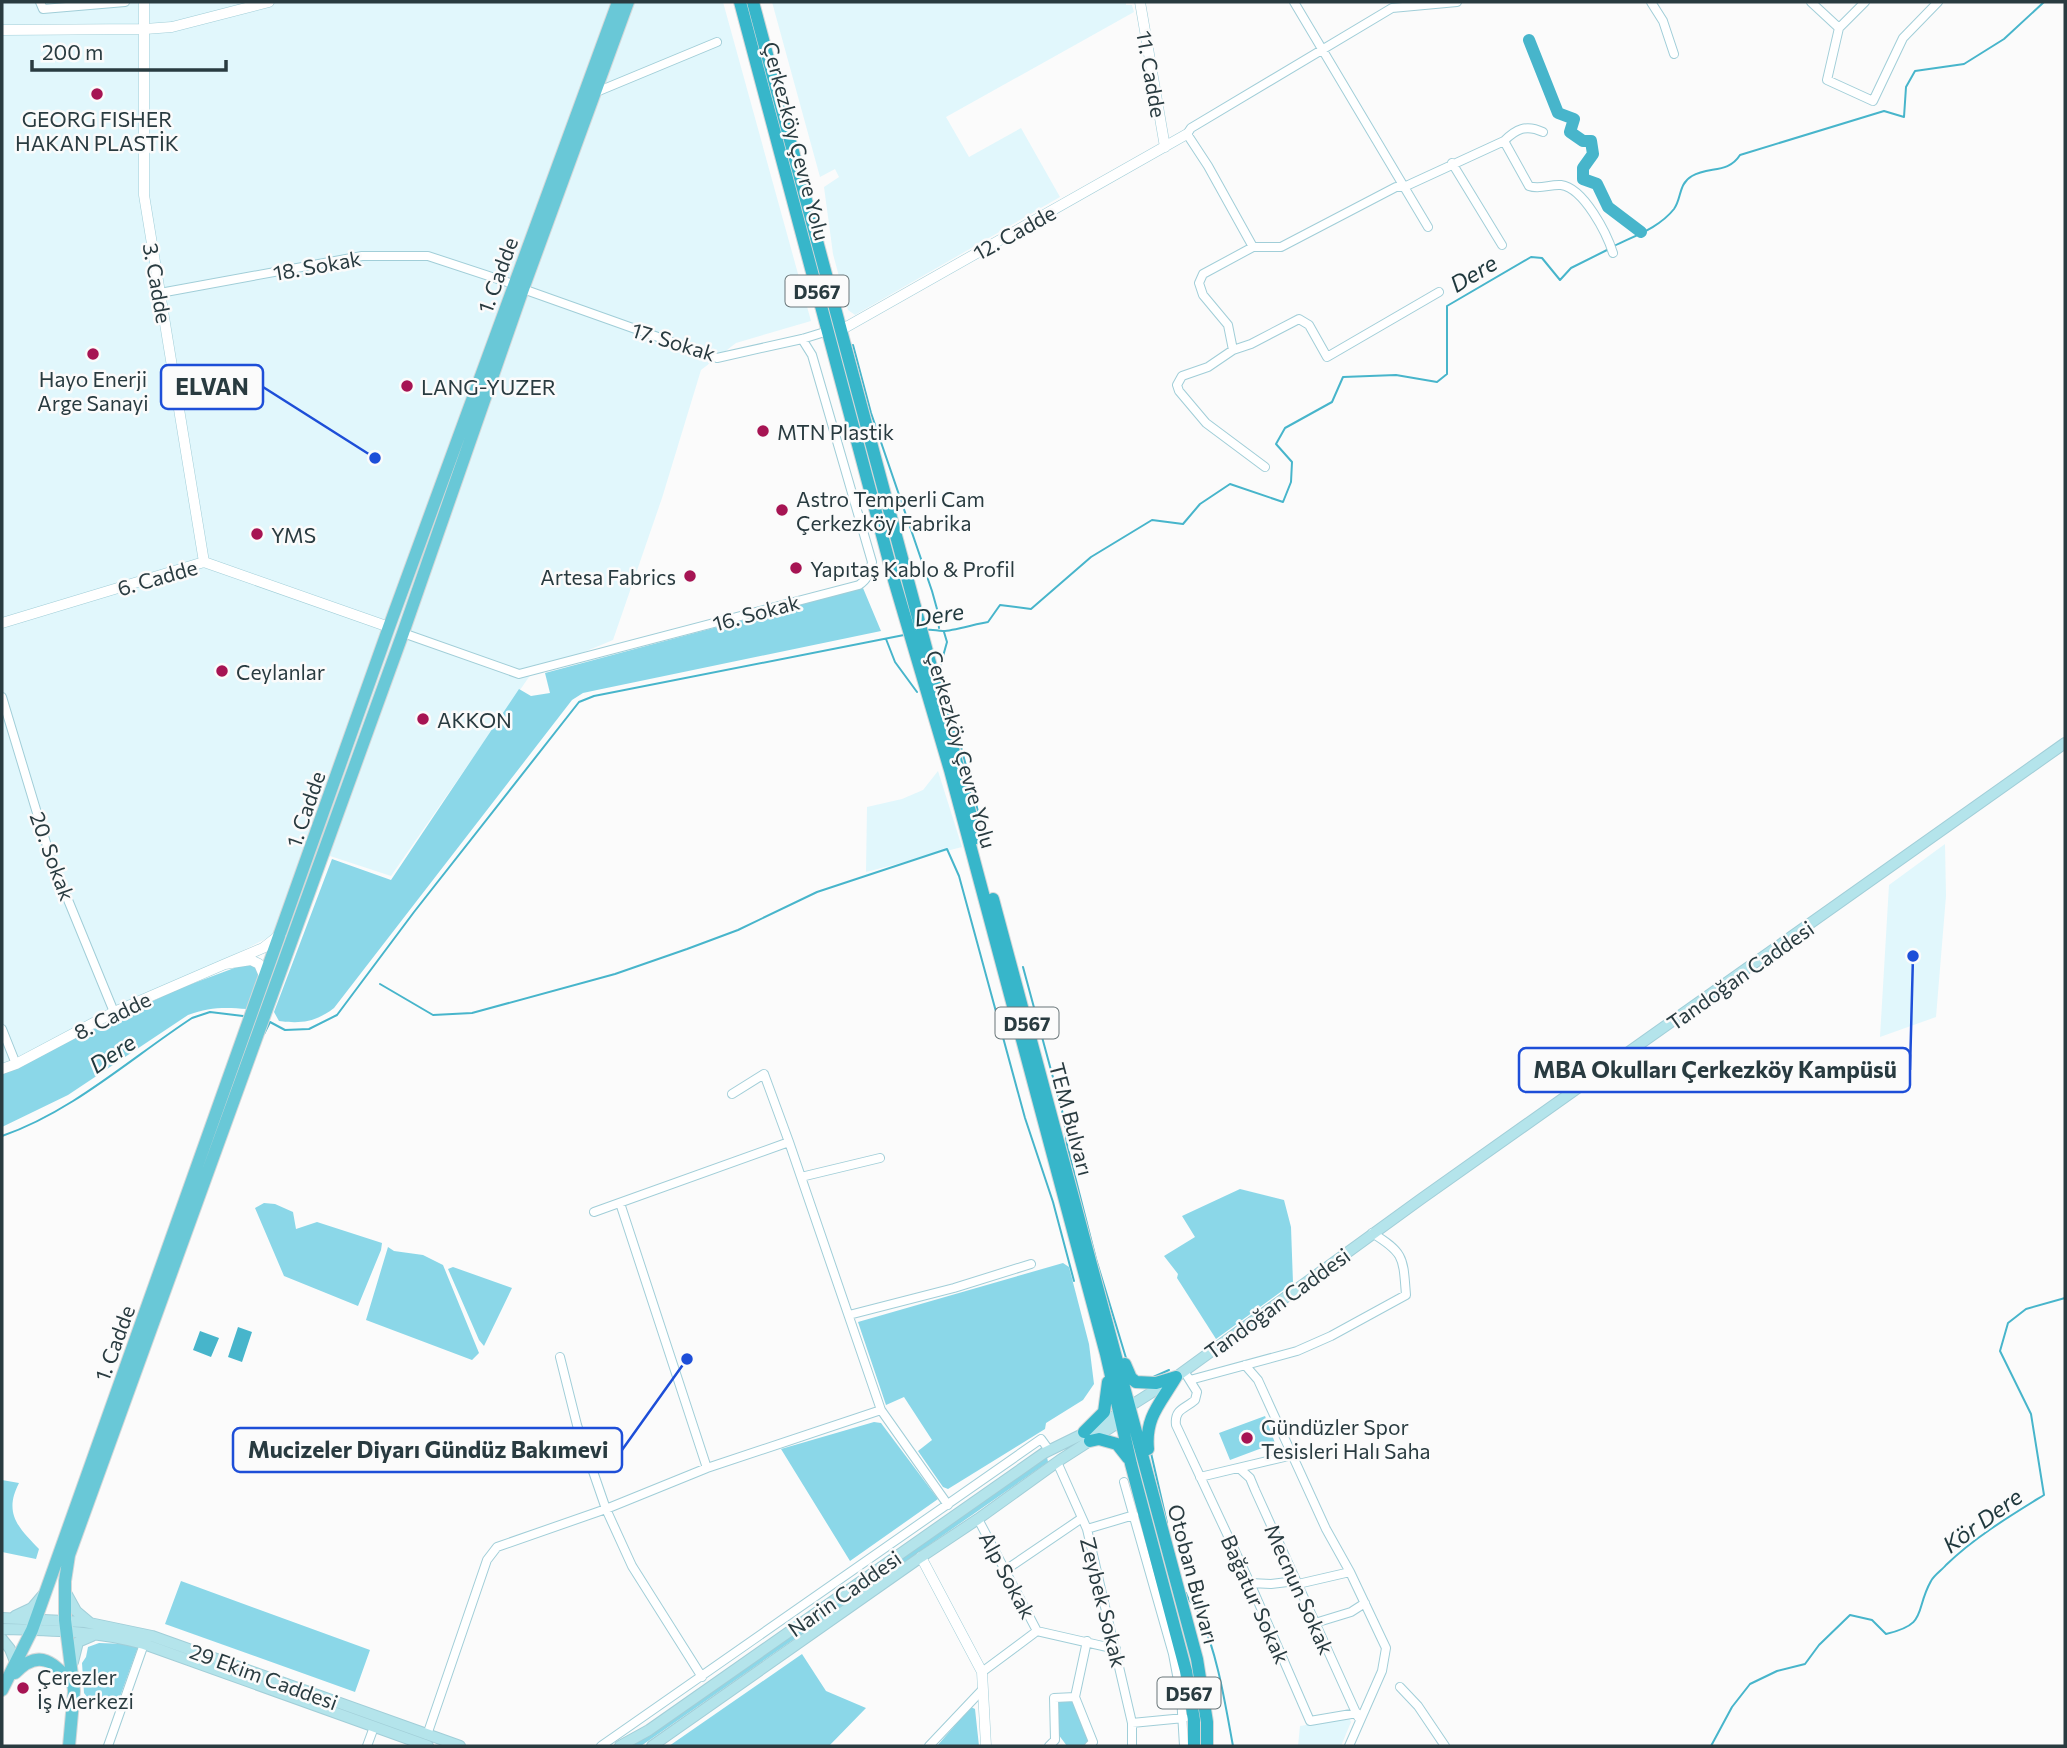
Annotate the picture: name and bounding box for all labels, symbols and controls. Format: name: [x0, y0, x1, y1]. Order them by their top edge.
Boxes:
scale bar: [32, 28, 226, 72]
street label: 11. Cadde: [1132, 29, 1172, 119]
text: 200 m: [42, 39, 103, 64]
street label: Çerkezköy Çevre Yolu: [758, 39, 836, 243]
marker: GEORG FISHER HAKAN PLASTİK: [89, 86, 105, 102]
place label: GEORG FISHER HAKAN PLASTİK: [15, 106, 179, 155]
street label: 12. Cadde: [968, 199, 1060, 265]
street label: 1. Cadde: [472, 234, 522, 316]
street label: 3. Cadde: [139, 241, 177, 325]
street label: 18. Sokak: [271, 245, 363, 285]
water label: Dere: [1444, 248, 1502, 298]
road number: D567: [786, 276, 848, 306]
street label: 17. Sokak: [629, 316, 719, 366]
marker: Hayo Enerji Arge Sanayi: [85, 346, 101, 362]
callout: ELVAN: [161, 365, 263, 409]
place label: Hayo Enerji Arge Sanayi: [37, 366, 149, 415]
text: ELVAN: [175, 372, 249, 400]
place label: LANG-YUZER: [421, 374, 556, 399]
marker: LANG-YUZER: [399, 378, 415, 394]
place label: MTN Plastik: [777, 419, 894, 444]
marker: MTN Plastik: [755, 423, 771, 439]
place label: Astro Temperli Cam Çerkezköy Fabrika: [796, 486, 985, 535]
marker: Astro Temperli Cam Çerkezköy Fabrika: [774, 502, 790, 518]
place label: YMS: [271, 522, 316, 547]
marker: YMS: [249, 526, 265, 542]
street label: 6. Cadde: [114, 554, 200, 600]
place label: Yapıtaş Kablo & Profil: [810, 556, 1015, 581]
marker: Yapıtaş Kablo & Profil: [788, 560, 804, 576]
place label: Artesa Fabrics: [540, 564, 676, 589]
marker: Artesa Fabrics: [682, 568, 698, 584]
street label: 16. Sokak: [710, 588, 802, 636]
water label: Dere: [912, 596, 966, 632]
street label: Çerkezköy Çevre Yolu: [922, 647, 1002, 851]
place label: Ceylanlar: [236, 659, 325, 684]
marker: Ceylanlar: [214, 663, 230, 679]
place label: AKKON: [437, 707, 512, 732]
marker: AKKON: [415, 711, 431, 727]
street label: 1. Cadde: [280, 768, 330, 850]
street label: 20. Sokak: [25, 808, 81, 904]
street label: Tandoğan Caddesi: [1662, 915, 1818, 1035]
street label: 8. Cadde: [70, 986, 154, 1044]
road number: D567: [996, 1007, 1058, 1038]
water label: Dere: [83, 1027, 141, 1079]
callout: MBA Okulları Çerkezköy Kampüsü: [1519, 1048, 1910, 1092]
text: MBA Okulları Çerkezköy Kampüsü: [1533, 1055, 1897, 1083]
street label: TEM Bulvarı: [1045, 1060, 1099, 1178]
street label: Tandoğan Caddesi: [1200, 1242, 1354, 1364]
street label: 1. Cadde: [89, 1302, 139, 1384]
place label: Gündüzler Spor Tesisleri Halı Saha: [1261, 1414, 1430, 1463]
callout: Mucizeler Diyarı Gündüz Bakımevi: [233, 1428, 622, 1472]
marker: Gündüzler Spor Tesisleri Halı Saha: [1239, 1430, 1255, 1446]
text: Mucizeler Diyarı Gündüz Bakımevi: [248, 1435, 608, 1463]
water label: Kör Dere: [1937, 1482, 2027, 1558]
street label: Otoban Bulvarı: [1163, 1501, 1225, 1647]
street label: Mecnun Sokak: [1260, 1520, 1340, 1658]
street label: Alp Sokak: [975, 1527, 1041, 1623]
street label: Bağatur Sokak: [1216, 1531, 1296, 1667]
street label: Zeybek Sokak: [1076, 1534, 1132, 1670]
street label: Narin Caddesi: [783, 1545, 905, 1641]
street label: 29 Ekim Caddesi: [187, 1638, 341, 1714]
place label: Çerezler İş Merkezi: [37, 1664, 134, 1713]
road number: D567: [1158, 1678, 1220, 1708]
marker: Çerezler İş Merkezi: [15, 1680, 31, 1696]

